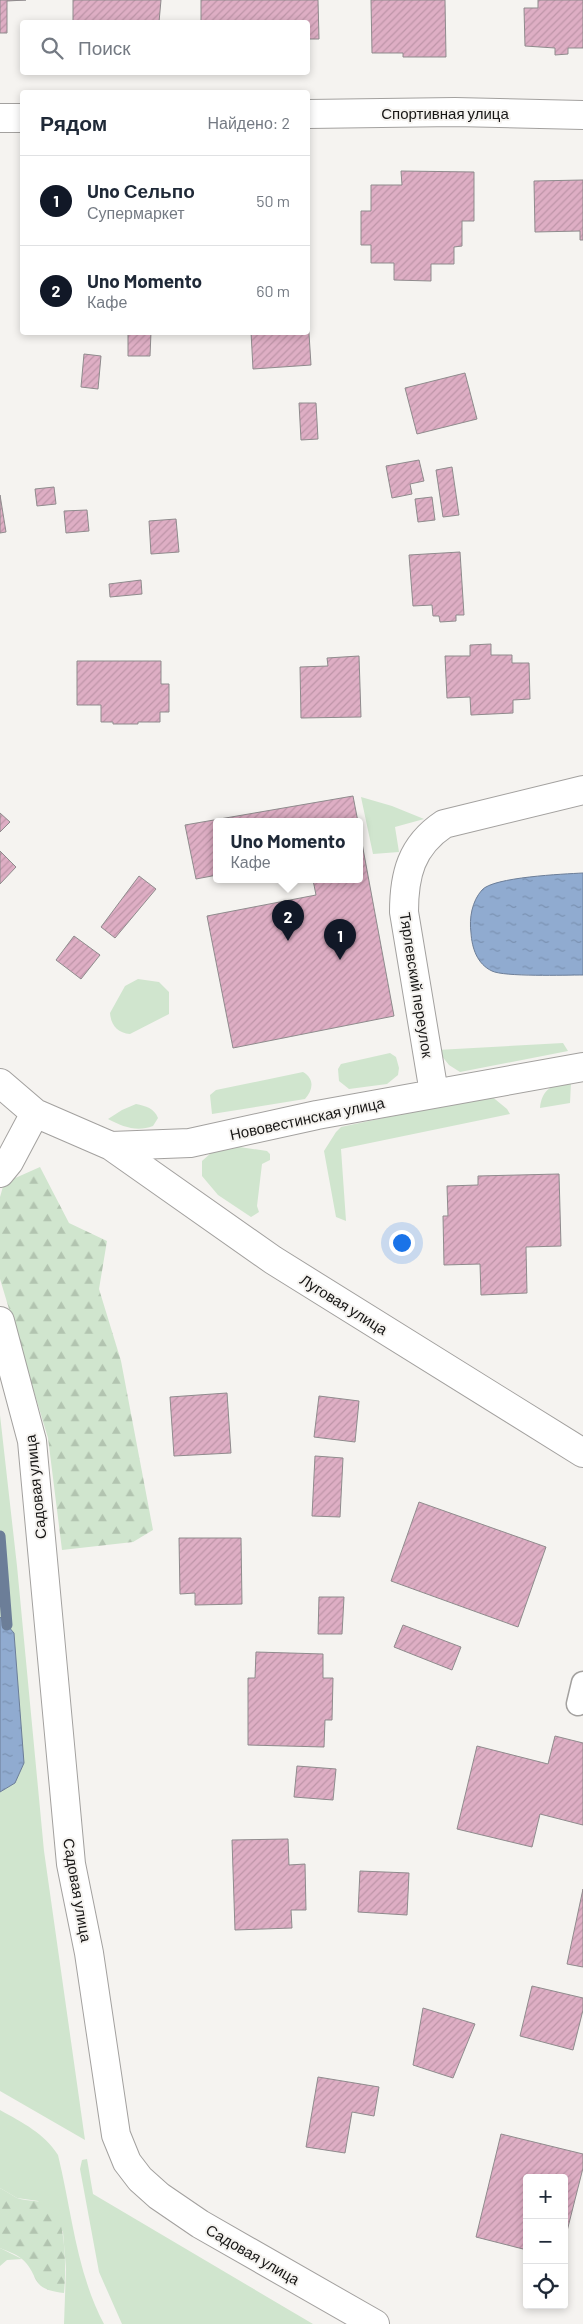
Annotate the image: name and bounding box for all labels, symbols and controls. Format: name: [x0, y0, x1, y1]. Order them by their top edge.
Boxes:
search box: [20, 20, 310, 75]
icon: search: [38, 34, 66, 62]
text: Поиск: [78, 36, 131, 59]
street label: Спортивная улица: [381, 104, 509, 122]
text: Рядом: [40, 110, 107, 135]
text: Найдено: 2: [207, 113, 290, 132]
text: Uno Сельпо: [87, 179, 195, 202]
text: 1: [53, 191, 59, 210]
text: 50 m: [256, 191, 290, 210]
text: Супермаркет: [87, 203, 185, 222]
text: Uno Momento: [87, 269, 202, 292]
text: 2: [52, 281, 60, 300]
text: 60 m: [256, 281, 290, 300]
text: Кафе: [87, 292, 127, 311]
popup: [213, 818, 363, 883]
text: Uno Momento: [230, 829, 346, 852]
text: Кафе: [230, 852, 271, 871]
pin: 2: [272, 900, 304, 941]
street label: Тярлевский переулок: [397, 911, 437, 1059]
pin: 1: [324, 919, 356, 960]
street label: Нововестинская улица: [228, 1093, 387, 1143]
your location: [389, 1230, 415, 1256]
street label: Луговая улица: [297, 1270, 392, 1338]
street label: Садовая улица: [20, 1433, 49, 1540]
street label: Садовая улица: [60, 1837, 96, 1944]
map controls: [523, 2174, 568, 2309]
button: +: [523, 2174, 568, 2219]
button: −: [523, 2219, 568, 2264]
street label: Садовая улица: [203, 2220, 304, 2288]
button: locate: [523, 2264, 568, 2309]

